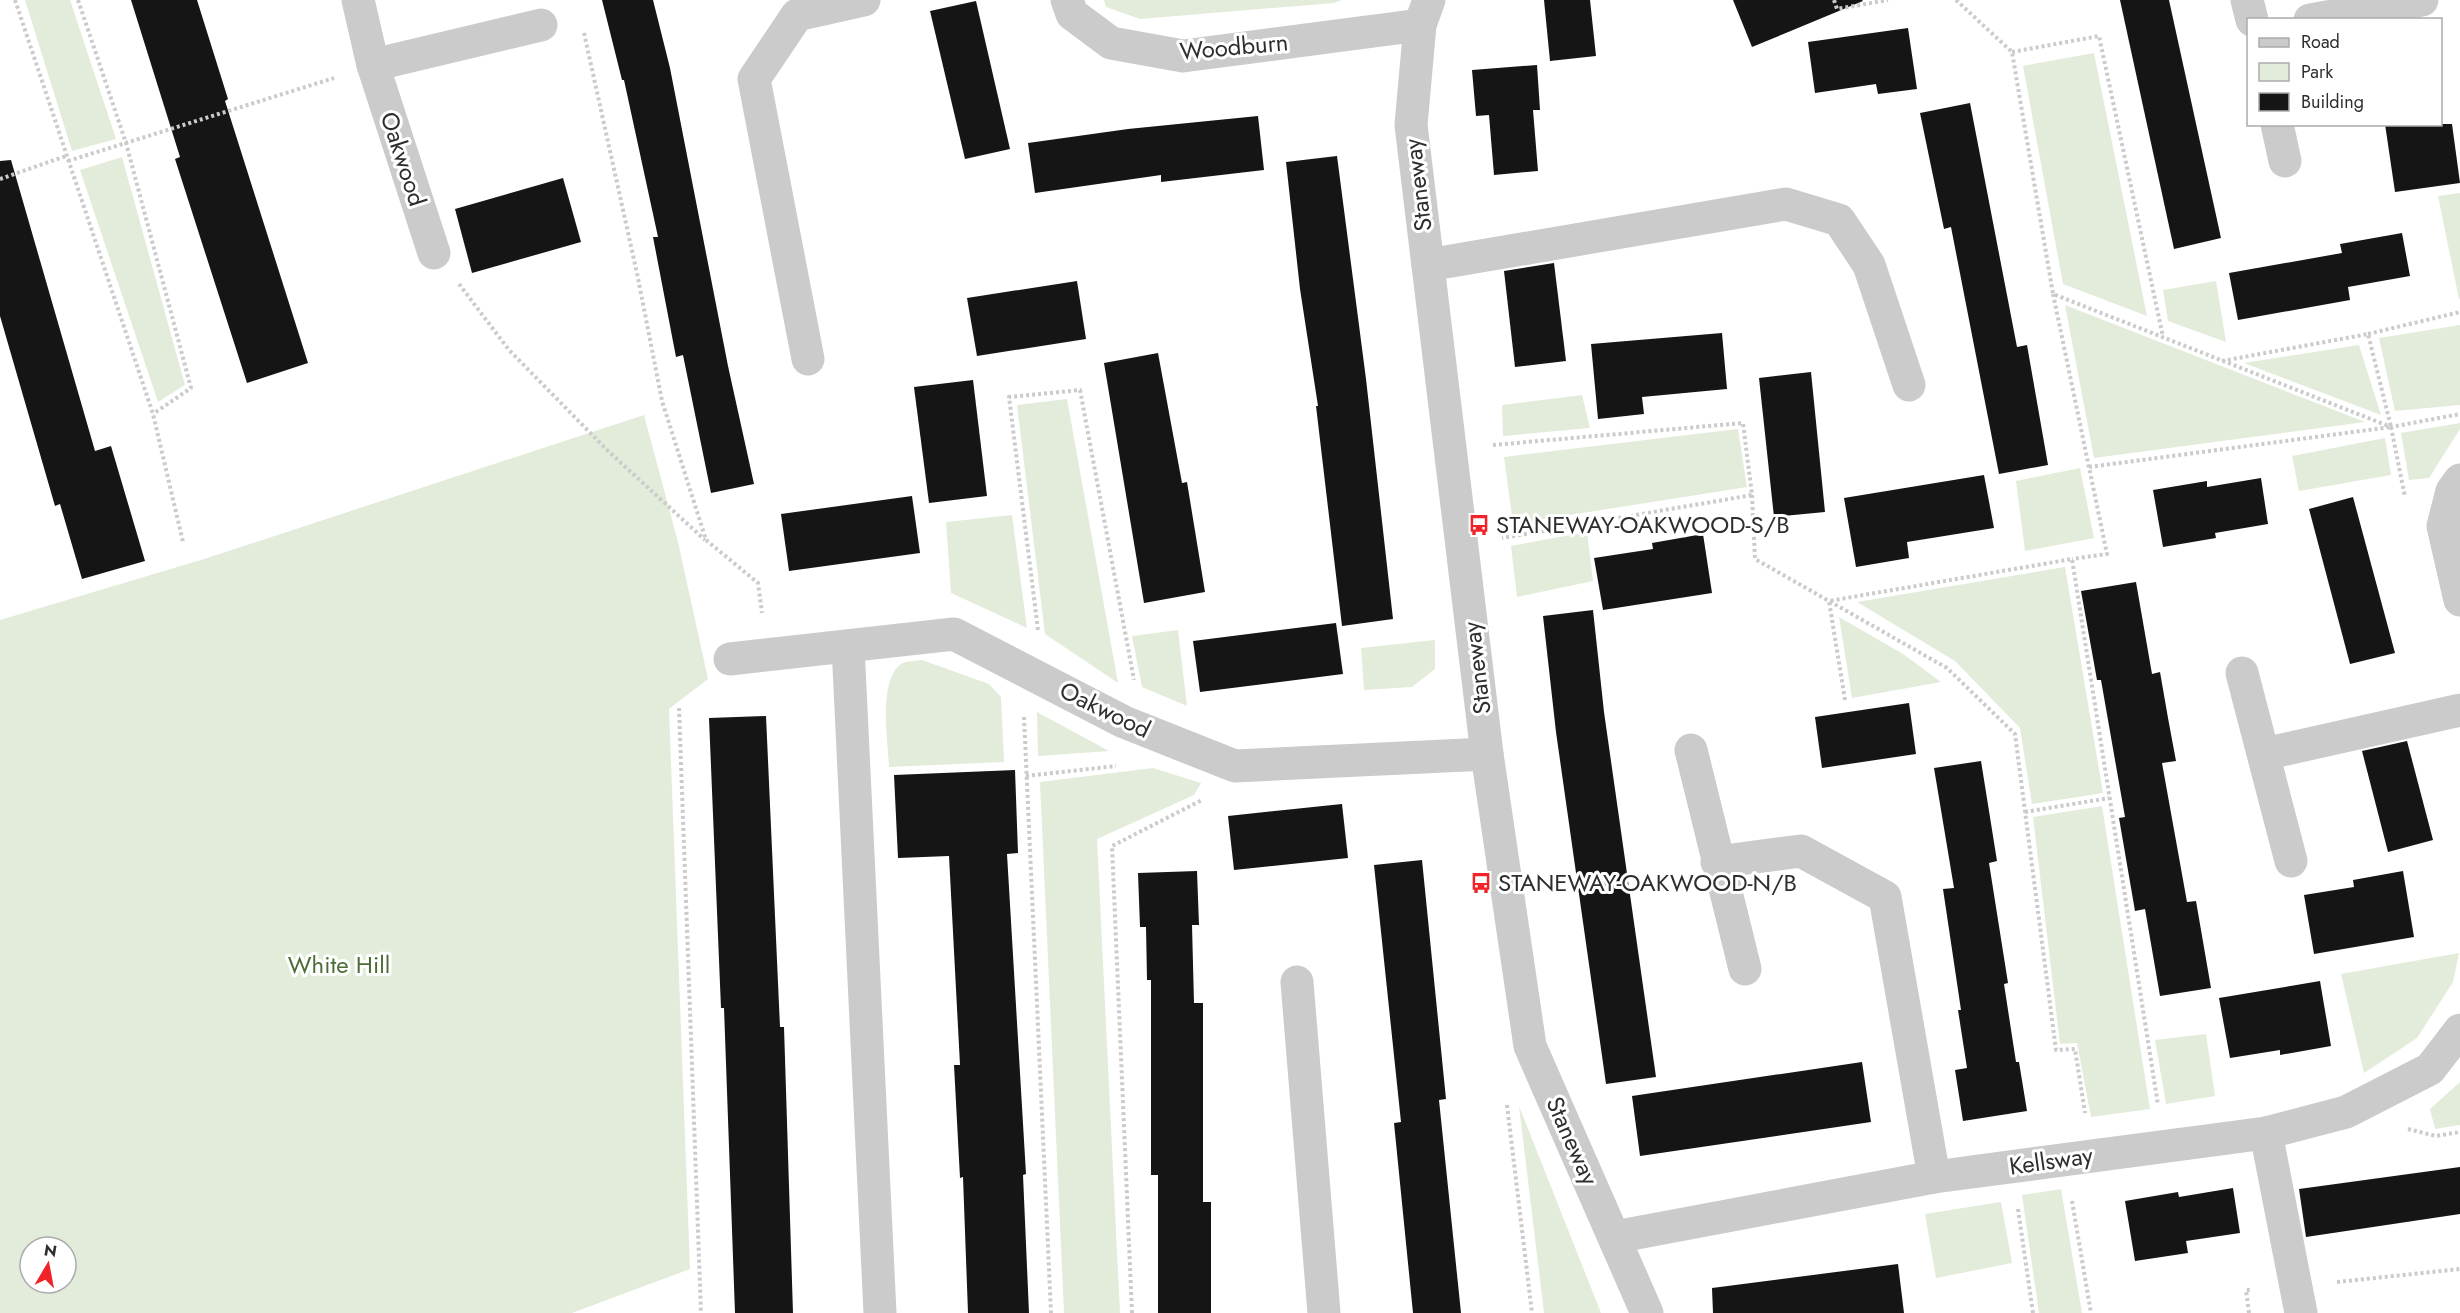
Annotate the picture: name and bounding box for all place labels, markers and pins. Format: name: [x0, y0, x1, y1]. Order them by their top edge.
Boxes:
place label: STANEWAY-OAKWOOD-S/B: [1496, 507, 1790, 542]
bus stop icon: STANEWAY-OAKWOOD-S/B: [1467, 513, 1491, 537]
place label: STANEWAY-OAKWOOD-N/B: [1498, 865, 1797, 900]
bus stop icon: STANEWAY-OAKWOOD-N/B: [1469, 871, 1493, 895]

